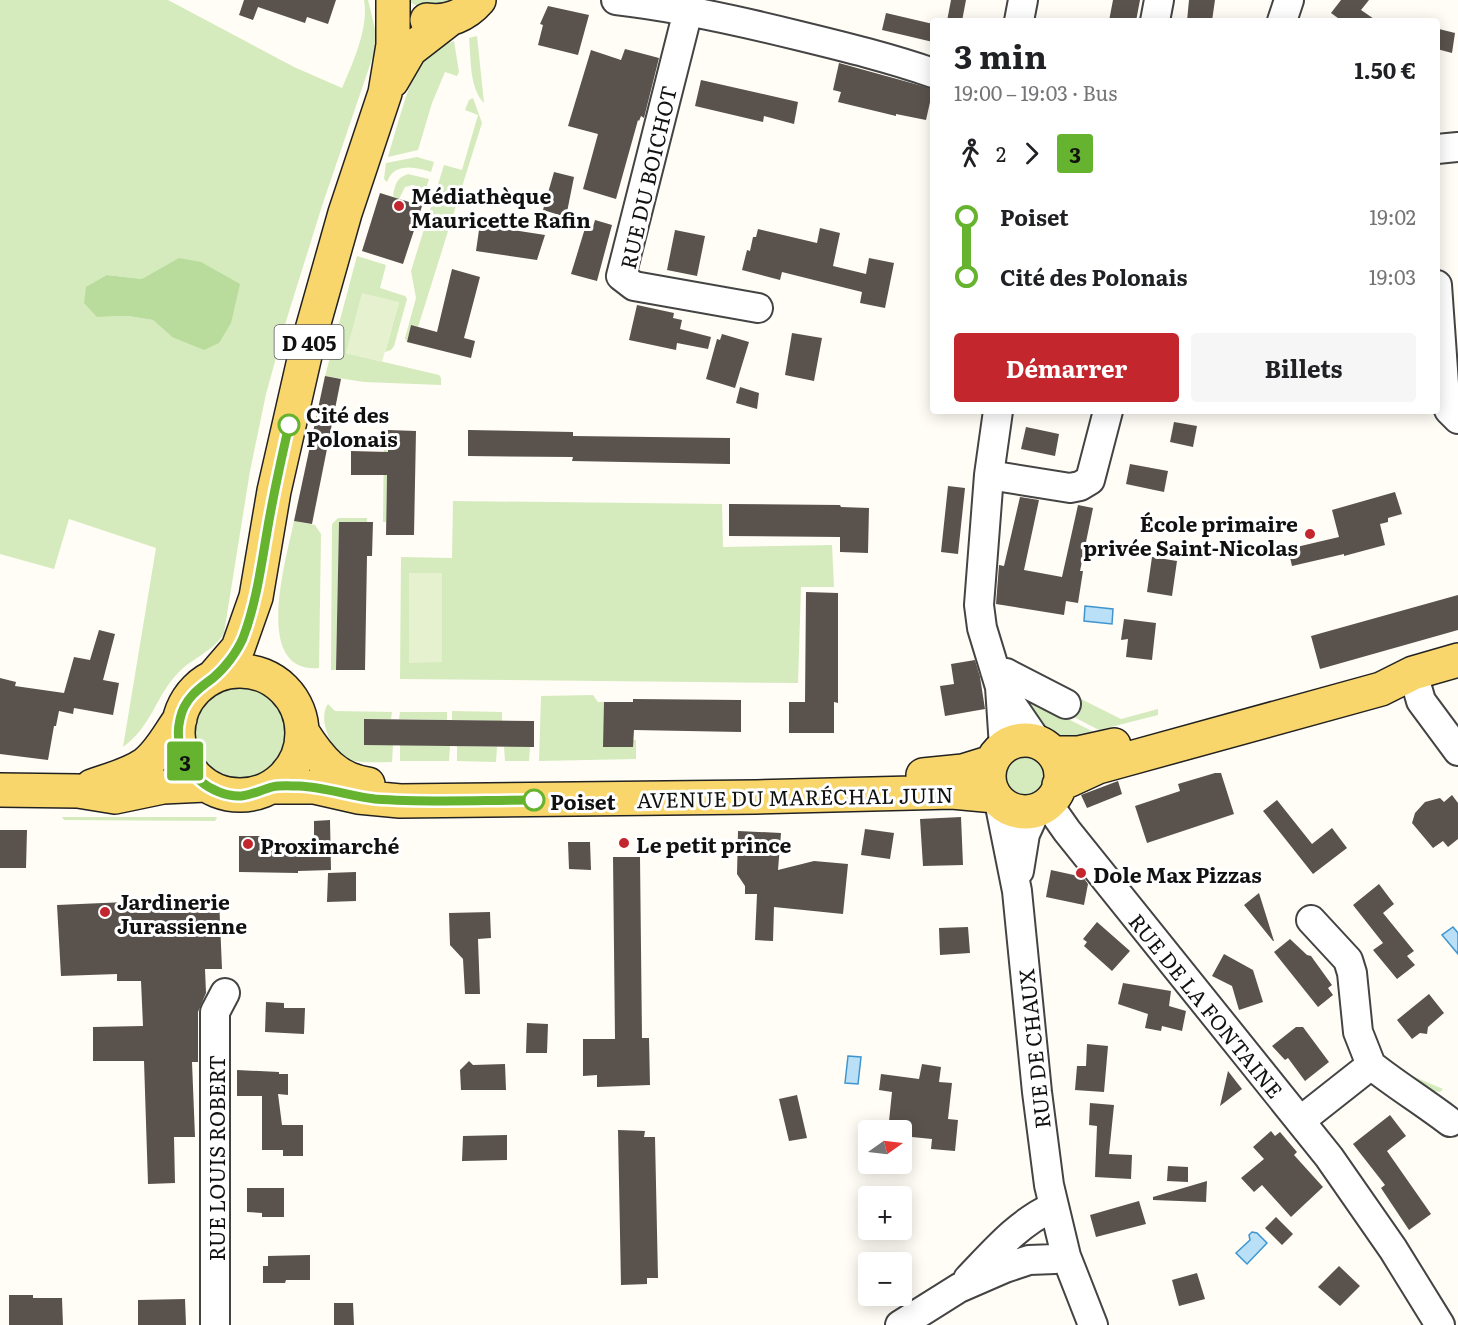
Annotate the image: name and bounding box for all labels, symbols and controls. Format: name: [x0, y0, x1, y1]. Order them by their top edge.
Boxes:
text: 3 min: [954, 30, 1047, 79]
text: 1.50 €: [1354, 53, 1416, 86]
text: 19:00 – 19:03 · Bus: [954, 77, 1117, 107]
street label: RUE DU BOICHOT: [611, 82, 683, 272]
icon: walk: [954, 137, 987, 170]
icon: forward: [1015, 137, 1048, 170]
text: 2: [996, 138, 1006, 168]
text: 3: [1069, 138, 1081, 169]
place label: Médiathèque Mauricette Rafin: [411, 179, 591, 234]
marker: Médiathèque Mauricette Rafin: [392, 199, 406, 213]
text: Poiset: [1000, 200, 1069, 233]
text: 19:02: [1369, 201, 1416, 231]
text: Cité des Polonais: [1000, 260, 1188, 293]
text: 19:03: [1369, 261, 1416, 291]
road number: D 405: [274, 325, 344, 359]
button: Démarrer: [954, 333, 1179, 402]
button: Billets: [1191, 333, 1416, 402]
place label: Cité des Polonais: [306, 398, 398, 453]
marker: Cité des Polonais: [278, 414, 300, 436]
place label: École primaire privée Saint-Nicolas: [1083, 507, 1298, 562]
marker: École primaire privée Saint-Nicolas: [1303, 527, 1317, 541]
line badge: 3: [166, 742, 204, 780]
text: 3: [179, 746, 191, 777]
street label: AVENUE DU MARÉCHAL JUIN: [636, 778, 954, 814]
place label: Poiset: [550, 785, 616, 816]
marker: Poiset: [523, 789, 545, 811]
place label: Le petit prince: [636, 828, 792, 859]
place label: Proximarché: [260, 829, 400, 860]
marker: Le petit prince: [617, 836, 631, 850]
marker: Proximarché: [241, 837, 255, 851]
place label: Dole Max Pizzas: [1093, 858, 1262, 889]
marker: Dole Max Pizzas: [1074, 866, 1088, 880]
place label: Jardinerie Jurassienne: [117, 885, 247, 940]
marker: Jardinerie Jurassienne: [98, 905, 112, 919]
street label: RUE DE LA FONTAINE: [1123, 906, 1291, 1104]
street label: RUE DE CHAUX: [1009, 967, 1057, 1130]
street label: RUE LOUIS ROBERT: [200, 1055, 231, 1261]
north arrow: [858, 1120, 912, 1174]
map controls: [858, 1120, 912, 1306]
button: +: [858, 1186, 912, 1240]
button: −: [858, 1252, 912, 1306]

